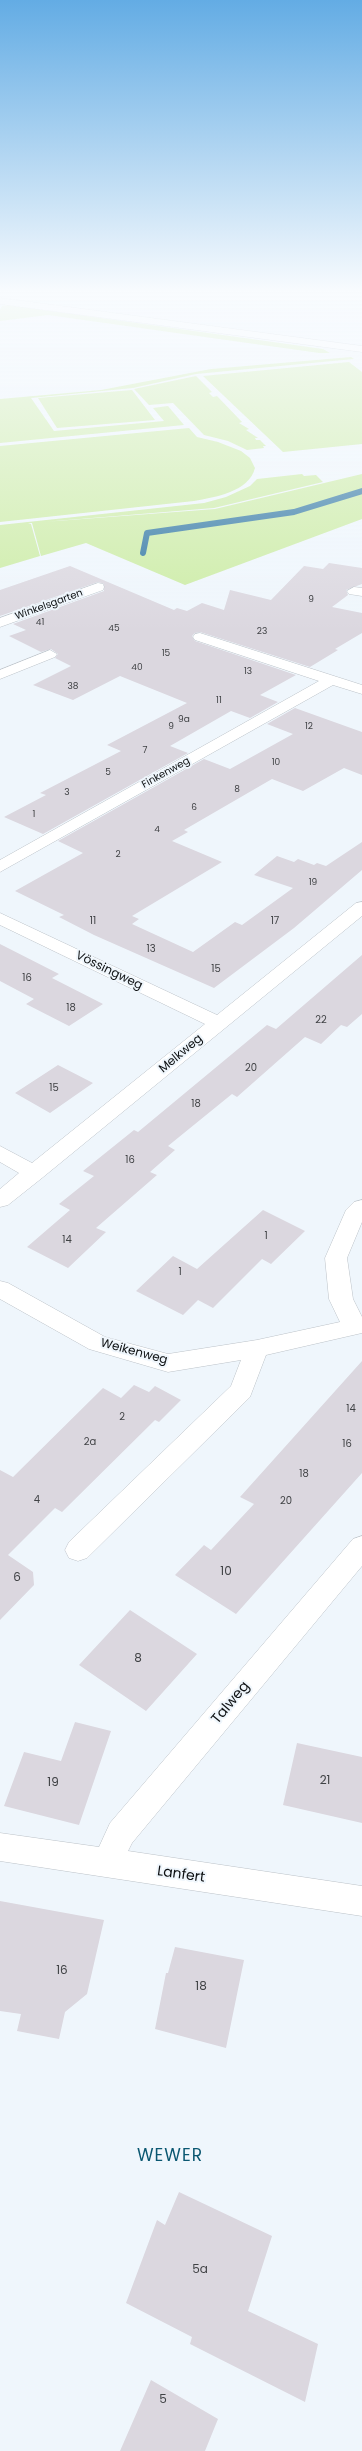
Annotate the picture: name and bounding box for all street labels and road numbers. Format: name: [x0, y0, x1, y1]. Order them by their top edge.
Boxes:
street label: Winkelsgarten: [14, 587, 84, 623]
street label: Finkenweg: [140, 755, 192, 791]
street label: Vössingweg: [73, 949, 145, 993]
street label: Melkweg: [156, 1032, 206, 1076]
street label: Weikenweg: [99, 1336, 169, 1368]
street label: Talweg: [208, 1678, 254, 1728]
street label: Lanfert: [156, 1863, 206, 1887]

